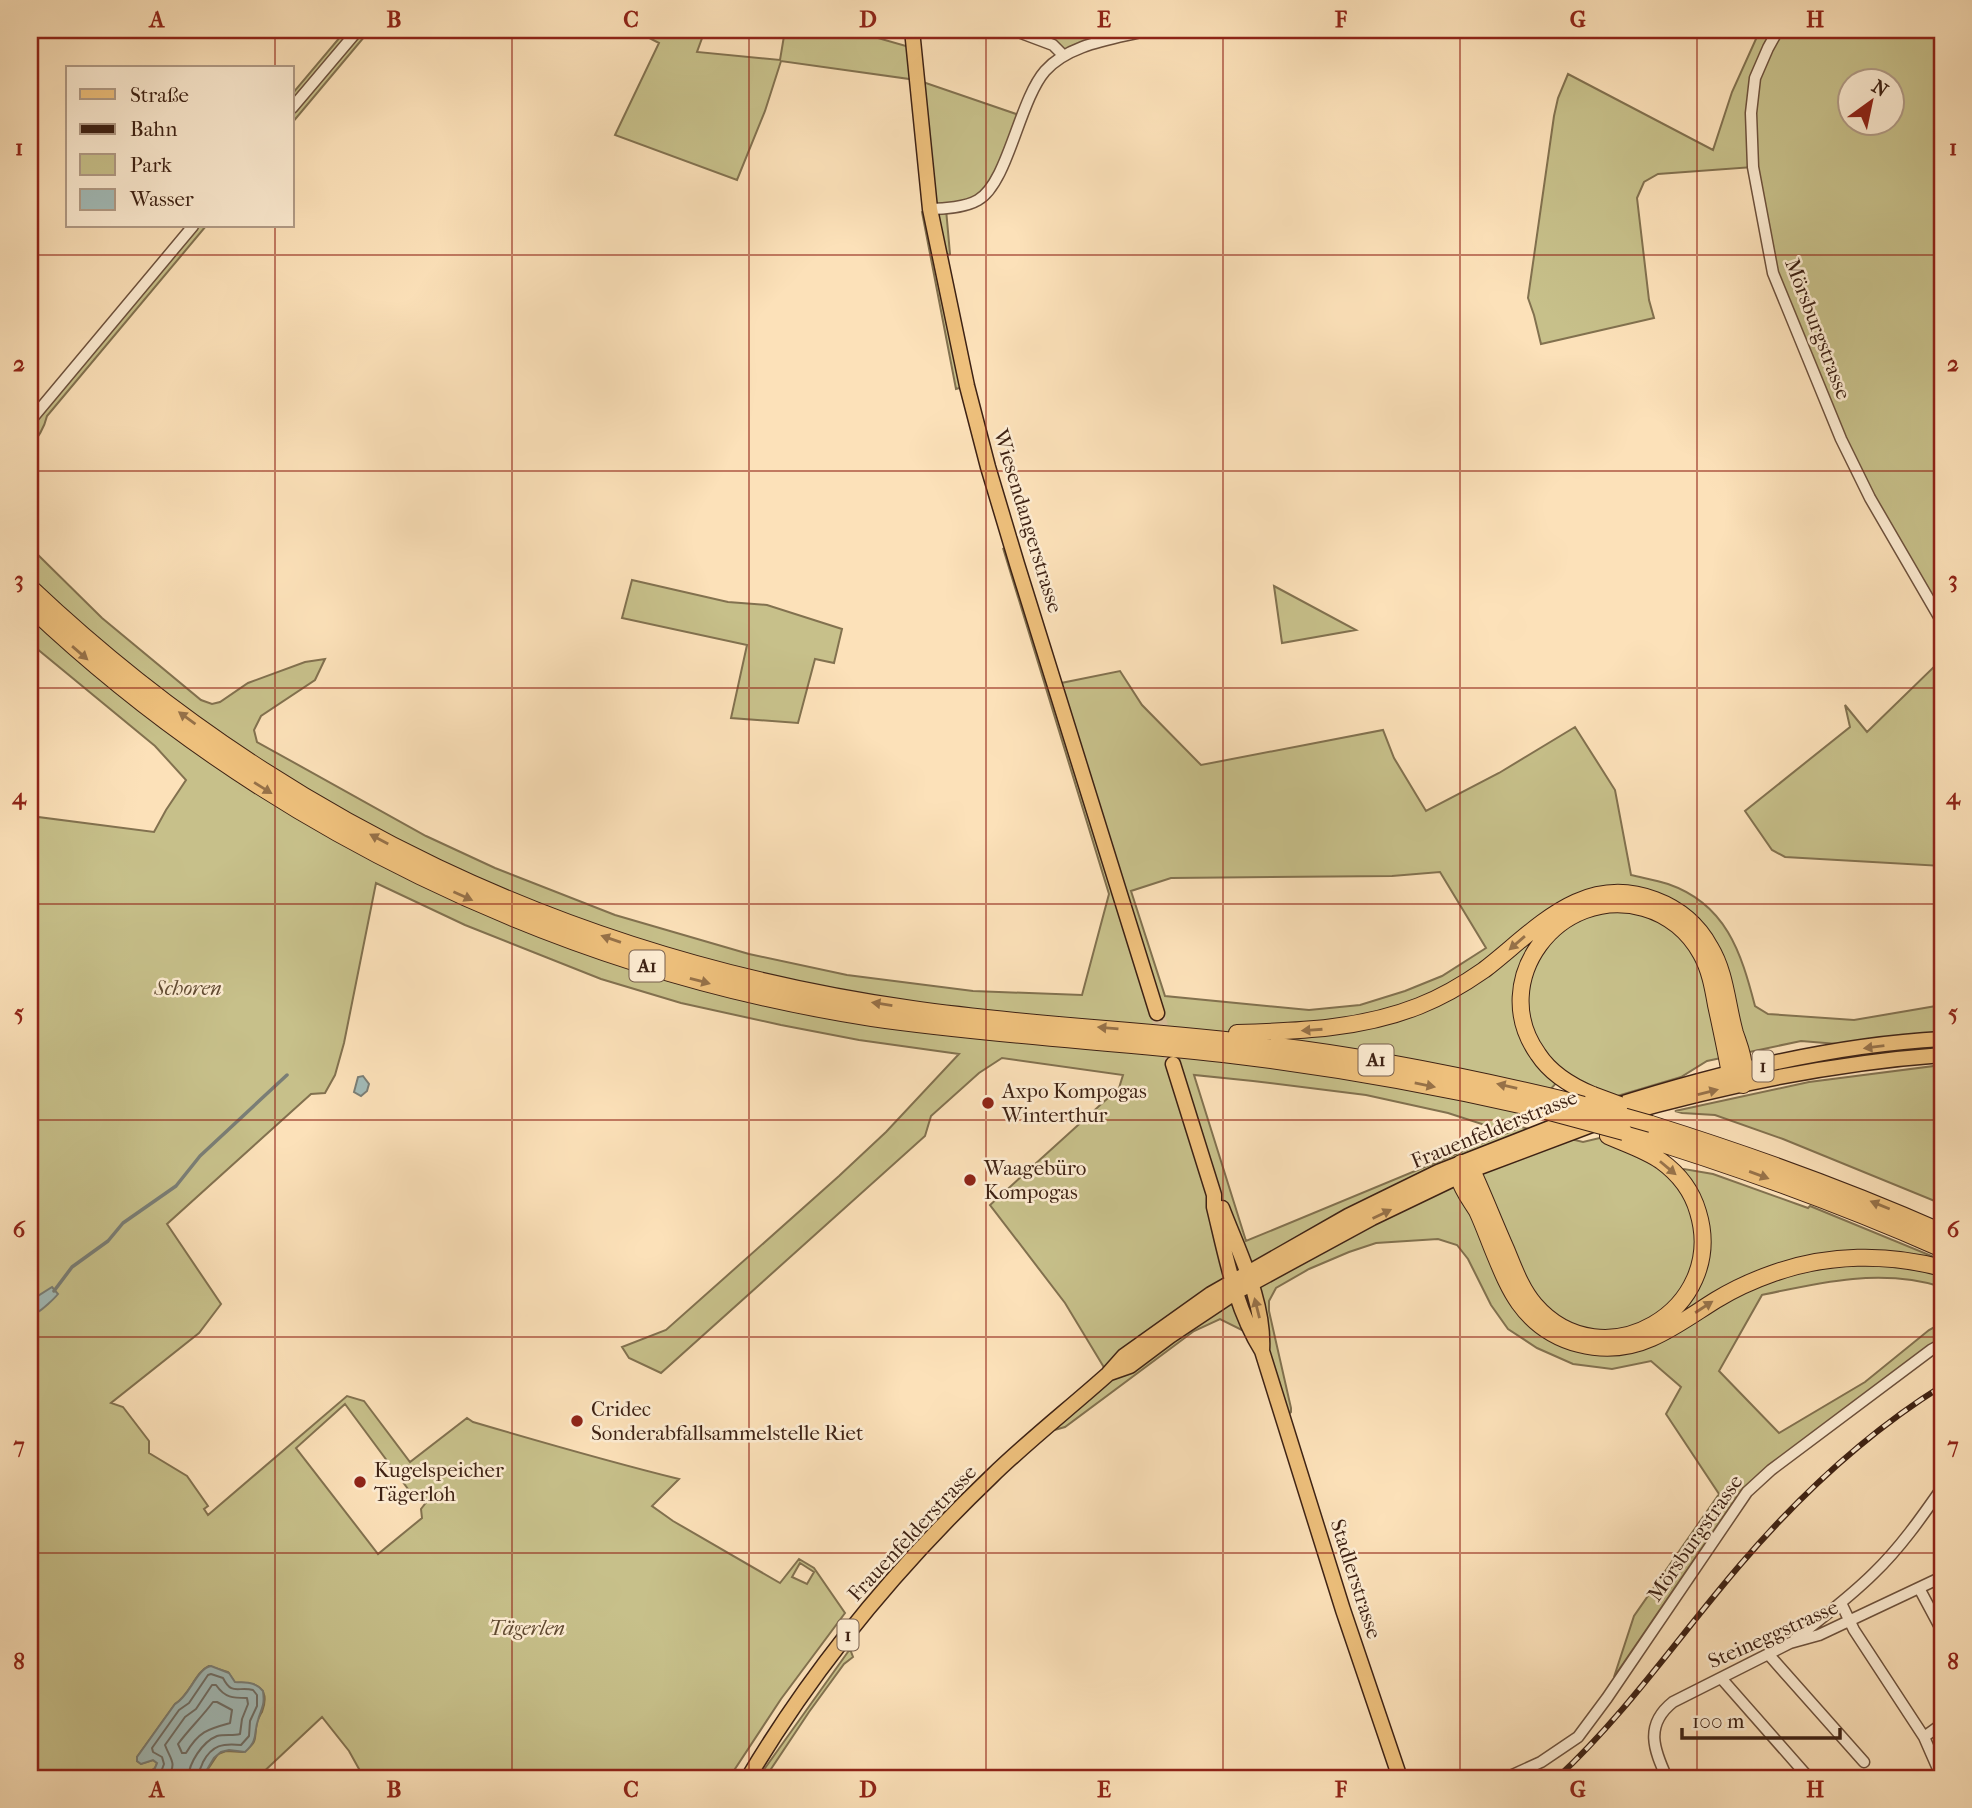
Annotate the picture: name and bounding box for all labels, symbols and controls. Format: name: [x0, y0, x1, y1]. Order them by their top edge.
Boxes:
text: A: [148, 6, 166, 33]
text: B: [387, 6, 402, 33]
text: C: [623, 6, 639, 33]
text: D: [859, 6, 877, 33]
text: E: [1097, 6, 1111, 33]
text: F: [1334, 6, 1348, 33]
text: G: [1570, 6, 1586, 33]
text: H: [1806, 6, 1824, 33]
legend: [66, 66, 294, 228]
north arrow: [1836, 66, 1906, 136]
text: N: [1868, 75, 1892, 102]
text: Straße: [130, 83, 189, 107]
text: Bahn: [130, 117, 177, 141]
text: 1: [15, 134, 23, 161]
text: 1: [1949, 134, 1957, 161]
text: Park: [130, 153, 172, 177]
text: Wasser: [129, 187, 194, 211]
street label: Mörsburgstrasse: [1780, 255, 1856, 403]
text: 2: [13, 350, 25, 377]
text: 2: [1947, 350, 1959, 377]
street label: Wiesendangerstrasse: [988, 425, 1067, 616]
text: 3: [14, 566, 24, 593]
text: 3: [1948, 566, 1958, 593]
one-way arrow: [72, 645, 89, 660]
one-way arrow: [178, 712, 196, 726]
one-way arrow: [253, 782, 272, 795]
text: 4: [11, 783, 27, 810]
text: 4: [1945, 783, 1961, 810]
one-way arrow: [370, 833, 389, 845]
one-way arrow: [453, 891, 473, 902]
one-way arrow: [600, 933, 621, 944]
one-way arrow: [1508, 935, 1525, 950]
road number: A1: [630, 950, 664, 982]
park label: Schoren: [153, 976, 222, 1000]
one-way arrow: [689, 976, 711, 987]
one-way arrow: [871, 998, 893, 1009]
text: 5: [14, 999, 24, 1026]
text: 5: [1948, 999, 1958, 1026]
one-way arrow: [1097, 1022, 1119, 1033]
one-way arrow: [1300, 1025, 1322, 1036]
one-way arrow: [1863, 1041, 1885, 1052]
road number: A1: [1358, 1044, 1394, 1076]
road number: 1: [1752, 1050, 1774, 1082]
place label: Axpo Kompogas Winterthur: [1001, 1079, 1147, 1127]
one-way arrow: [1414, 1079, 1436, 1090]
one-way arrow: [1495, 1080, 1517, 1091]
street label: Frauenfelderstrasse: [1407, 1085, 1581, 1173]
one-way arrow: [1697, 1086, 1719, 1097]
marker: Axpo Kompogas Winterthur: [980, 1095, 996, 1111]
place label: Waagebüro Kompogas: [983, 1156, 1086, 1204]
one-way arrow: [1660, 1160, 1677, 1175]
one-way arrow: [1748, 1170, 1769, 1181]
marker: Waagebüro Kompogas: [962, 1172, 978, 1188]
one-way arrow: [1869, 1199, 1890, 1210]
one-way arrow: [1372, 1208, 1392, 1219]
text: 6: [13, 1216, 26, 1243]
text: 6: [1947, 1216, 1960, 1243]
one-way arrow: [1251, 1297, 1262, 1319]
one-way arrow: [1695, 1301, 1714, 1314]
place label: Cridec Sonderabfallsammelstelle Riet: [591, 1397, 864, 1445]
marker: Cridec Sonderabfallsammelstelle Riet: [569, 1413, 585, 1429]
text: 7: [12, 1432, 25, 1459]
text: 7: [1946, 1432, 1959, 1459]
place label: Kugelspeicher Tägerloh: [374, 1458, 504, 1506]
street label: Frauenfelderstrasse: [843, 1460, 981, 1606]
street label: Mörsburgstrasse: [1643, 1470, 1747, 1606]
marker: Kugelspeicher Tägerloh: [352, 1474, 368, 1490]
street label: Stadlerstrasse: [1325, 1516, 1387, 1642]
street label: Steineggstrasse: [1704, 1595, 1842, 1673]
park label: Tägerlen: [489, 1616, 565, 1640]
road number: 1: [838, 1620, 858, 1651]
text: 8: [13, 1648, 25, 1675]
text: 8: [1947, 1648, 1959, 1675]
scale bar: [1682, 1696, 1839, 1740]
text: 100 m: [1692, 1709, 1745, 1733]
text: A: [148, 1776, 166, 1803]
text: B: [387, 1776, 402, 1803]
text: C: [623, 1776, 639, 1803]
text: D: [859, 1776, 877, 1803]
text: E: [1097, 1776, 1111, 1803]
text: F: [1334, 1776, 1348, 1803]
text: G: [1570, 1776, 1586, 1803]
text: H: [1806, 1776, 1824, 1803]

